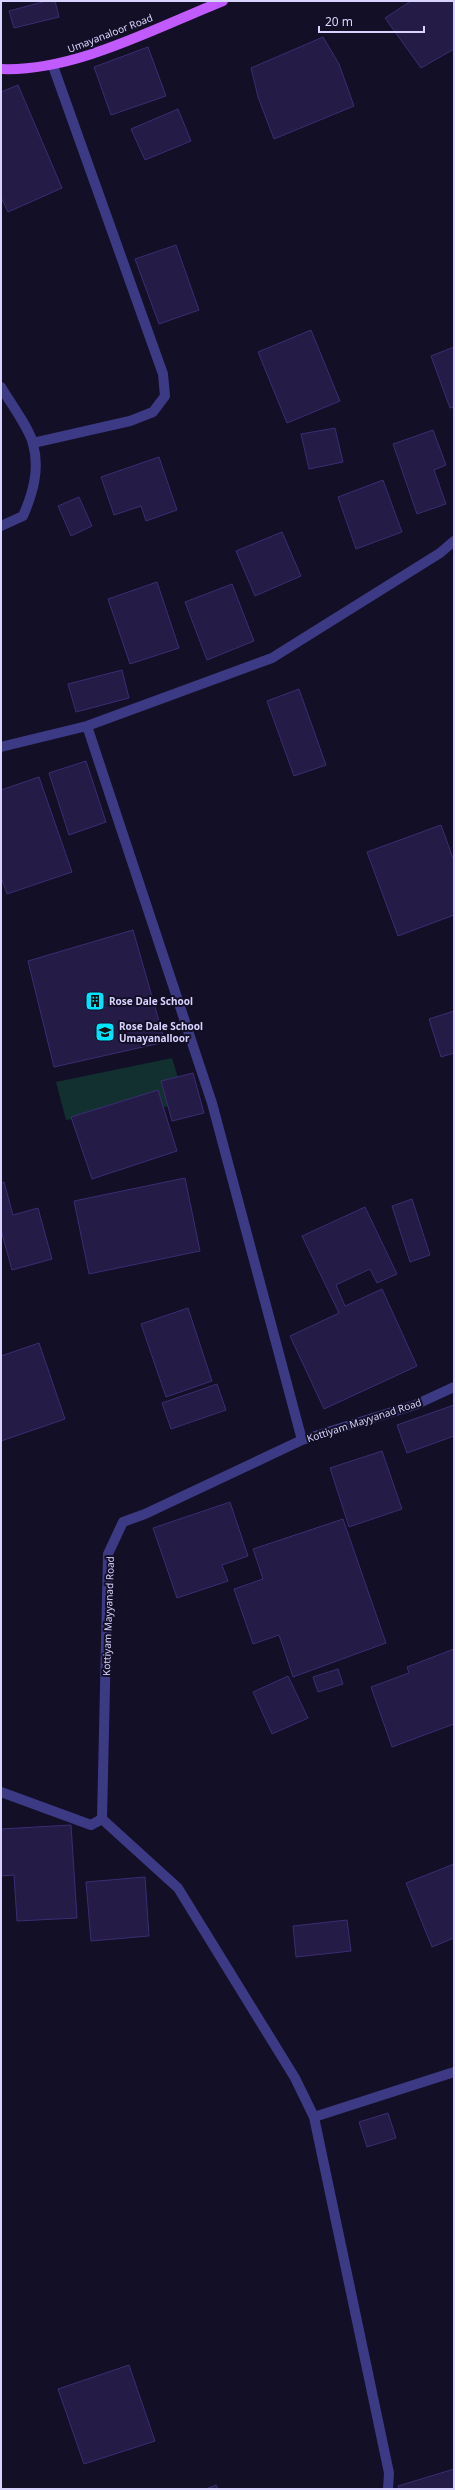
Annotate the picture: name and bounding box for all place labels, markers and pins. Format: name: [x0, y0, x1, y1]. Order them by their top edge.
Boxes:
building icon: Rose Dale School: [84, 990, 106, 1012]
place label: Rose Dale School: [109, 994, 193, 1008]
place label: Rose Dale School Umayanalloor: [119, 1019, 203, 1045]
school or university icon: Rose Dale School Umayanalloor: [94, 1021, 116, 1043]

